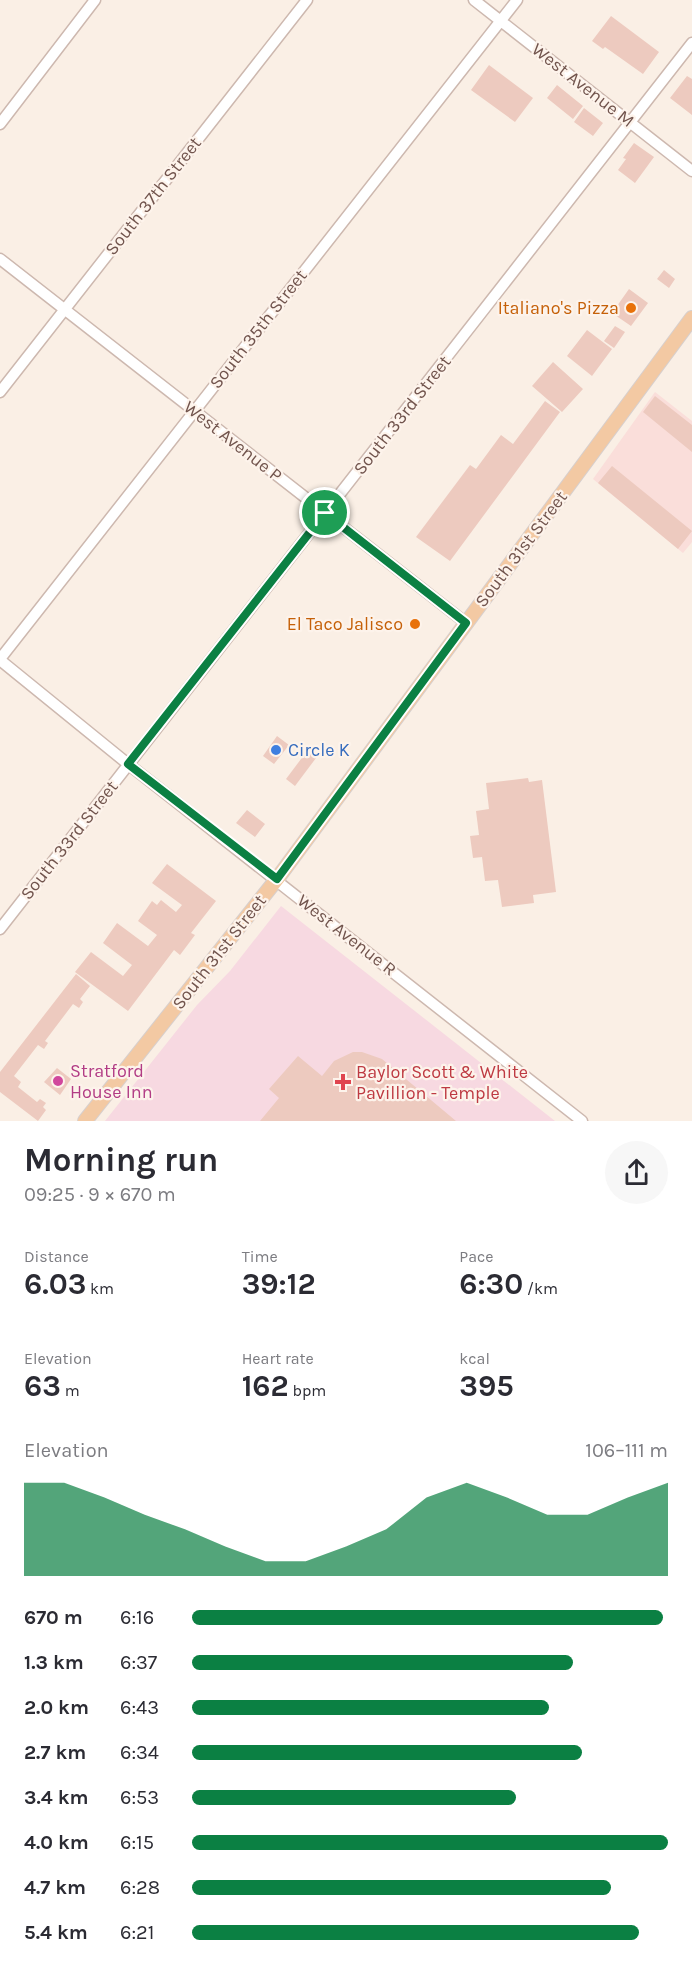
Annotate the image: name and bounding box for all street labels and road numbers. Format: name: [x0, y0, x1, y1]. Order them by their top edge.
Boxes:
street label: West Avenue M: [527, 38, 639, 132]
street label: South 37th Street: [100, 132, 206, 259]
street label: South 35th Street: [204, 265, 312, 393]
street label: South 33rd Street: [348, 351, 456, 479]
street label: West Avenue P: [179, 396, 287, 486]
street label: South 31st Street: [470, 486, 572, 612]
street label: South 33rd Street: [15, 776, 123, 904]
street label: West Avenue R: [293, 889, 401, 981]
street label: South 31st Street: [167, 890, 271, 1014]

